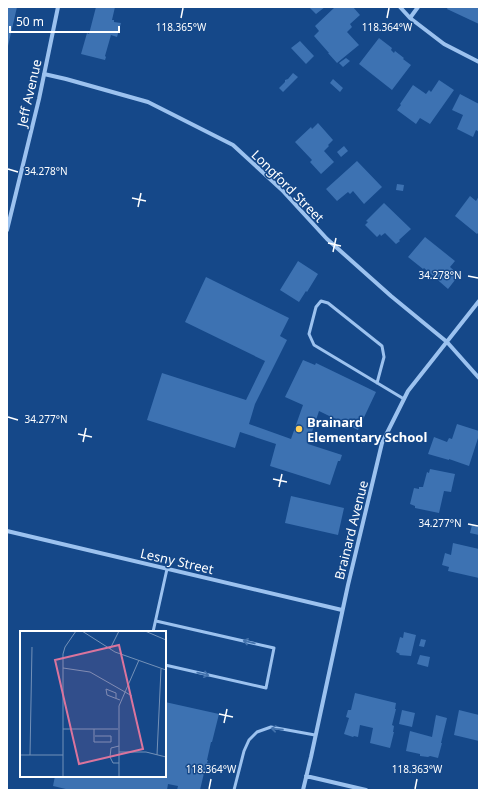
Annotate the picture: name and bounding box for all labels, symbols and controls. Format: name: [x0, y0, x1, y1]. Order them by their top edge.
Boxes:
scale bar: [10, 8, 119, 34]
text: 50 m: [16, 13, 44, 30]
text: 118.365°W: [156, 20, 207, 34]
text: 118.364°W: [362, 20, 413, 34]
street label: Jeff Avenue: [12, 57, 46, 131]
street label: Longford Street: [248, 146, 328, 226]
text: 34.278°N: [24, 164, 68, 178]
text: 34.278°N: [418, 268, 462, 282]
text: 34.277°N: [24, 412, 68, 426]
place label: Brainard Elementary School: [307, 413, 427, 446]
marker: Brainard Elementary School: [294, 424, 304, 434]
street label: Brainard Avenue: [330, 478, 372, 582]
text: 34.277°N: [418, 516, 462, 530]
street label: Lesny Street: [139, 544, 216, 578]
inset map: [20, 631, 166, 777]
one-way arrow: [243, 638, 256, 646]
one-way arrow: [196, 670, 209, 678]
one-way arrow: [271, 725, 284, 732]
text: 118.364°W: [186, 762, 237, 776]
text: 118.363°W: [392, 762, 443, 776]

